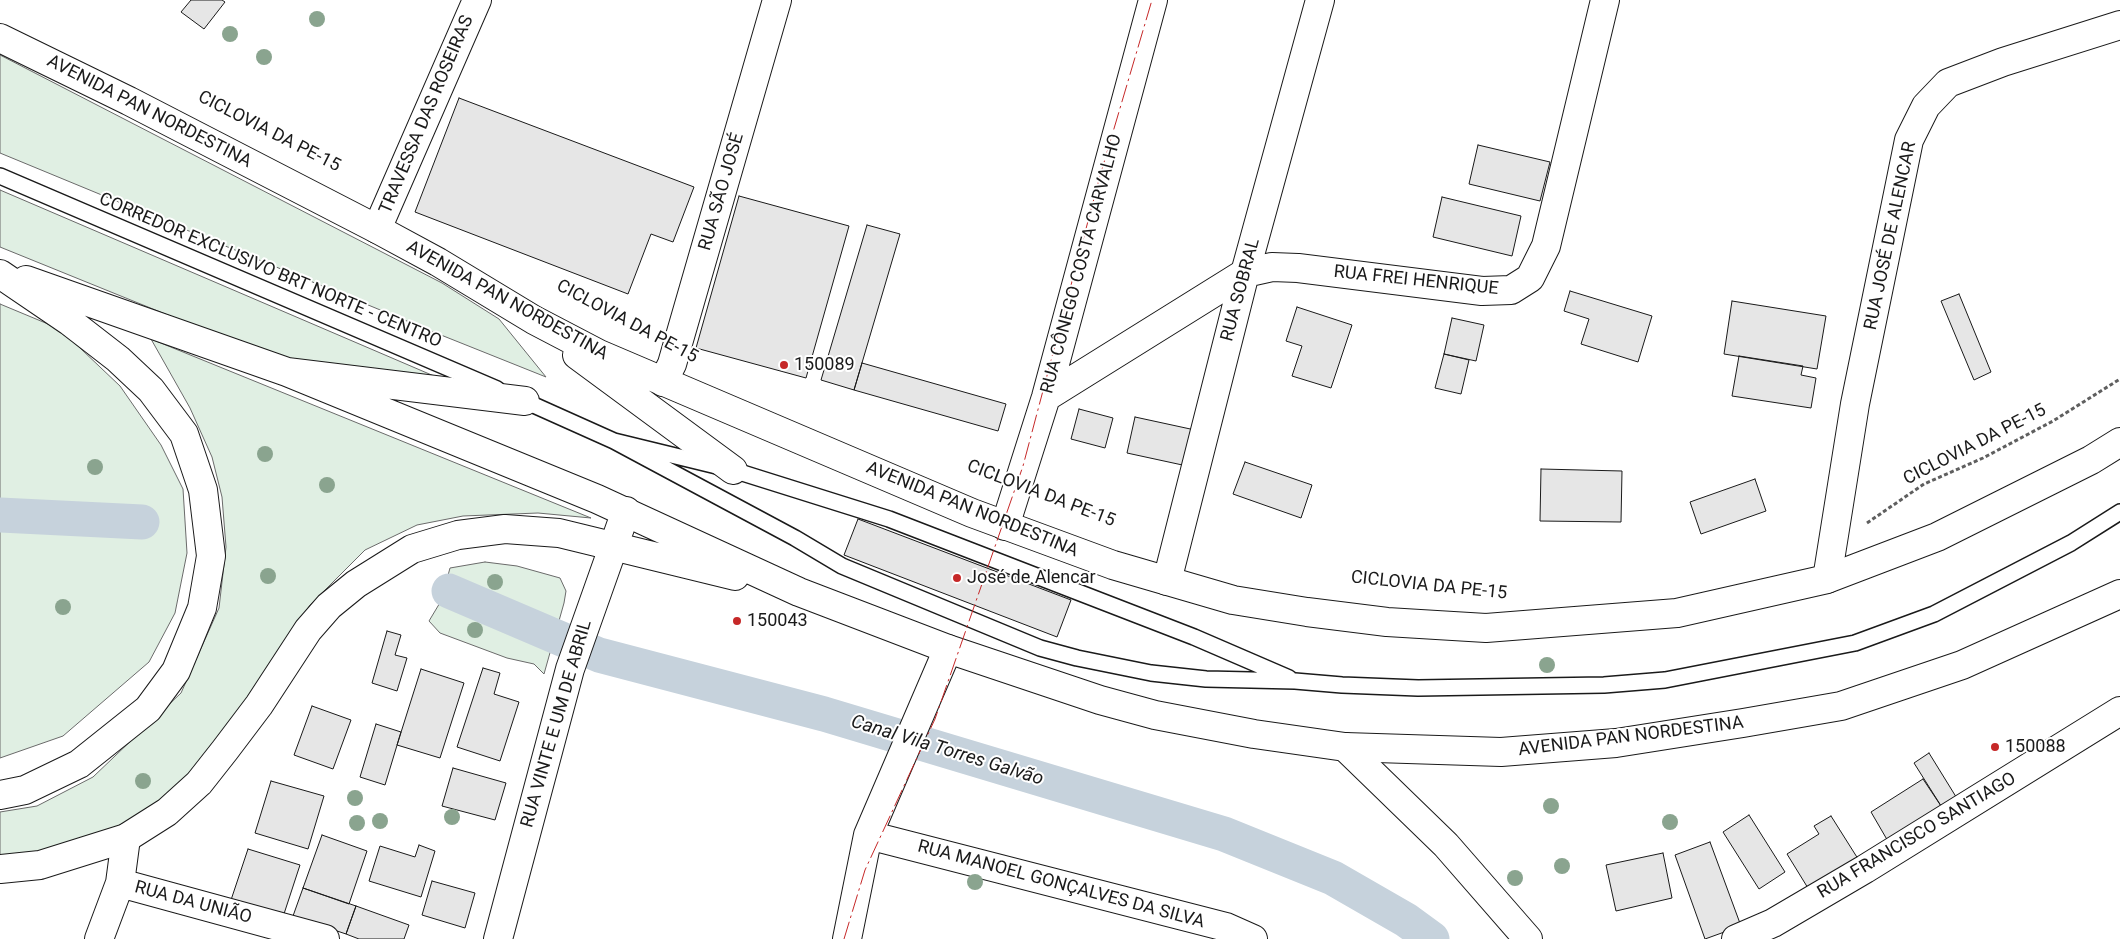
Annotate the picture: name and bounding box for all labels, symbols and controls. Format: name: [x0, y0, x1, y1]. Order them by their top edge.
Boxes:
street label: TRAVESSA DAS ROSEIRAS: [375, 13, 479, 217]
street label: AVENIDA PAN NORDESTINA: [43, 51, 255, 173]
street label: CICLOVIA DA PE-15: [194, 87, 344, 177]
street label: RUA SÃO JOSÉ: [695, 131, 749, 253]
street label: RUA CÔNEGO COSTA CARVALHO: [1037, 132, 1127, 396]
street label: RUA JOSÉ DE ALENCAR: [1860, 140, 1922, 332]
street label: CORREDOR EXCLUSIVO BRT NORTE - CENTRO: [95, 189, 445, 353]
street label: RUA SOBRAL: [1217, 236, 1265, 344]
street label: AVENIDA PAN NORDESTINA: [403, 237, 611, 365]
street label: RUA FREI HENRIQUE: [1333, 262, 1499, 300]
street label: CICLOVIA DA PE-15: [553, 276, 701, 368]
place label: 150089: [794, 354, 855, 376]
marker: 150089: [778, 359, 790, 371]
street label: CICLOVIA DA PE-15: [1900, 400, 2050, 490]
street label: CICLOVIA DA PE-15: [964, 456, 1118, 532]
street label: AVENIDA PAN NORDESTINA: [863, 457, 1081, 563]
place label: José de Alencar: [967, 567, 1096, 589]
street label: CICLOVIA DA PE-15: [1350, 567, 1508, 605]
marker: José de Alencar: [951, 572, 963, 584]
place label: 150043: [747, 610, 808, 632]
marker: 150043: [731, 615, 743, 627]
street label: RUA VINTE E UM DE ABRIL: [517, 618, 597, 830]
water label: Canal Vila Torres Galvão: [848, 711, 1046, 791]
street label: AVENIDA PAN NORDESTINA: [1517, 712, 1745, 762]
place label: 150088: [2005, 736, 2066, 758]
marker: 150088: [1989, 741, 2001, 753]
street label: RUA FRANCISCO SANTIAGO: [1814, 768, 2020, 904]
street label: RUA MANOEL GONÇALVES DA SILVA: [915, 836, 1207, 934]
street label: RUA DA UNIÃO: [132, 877, 254, 929]

